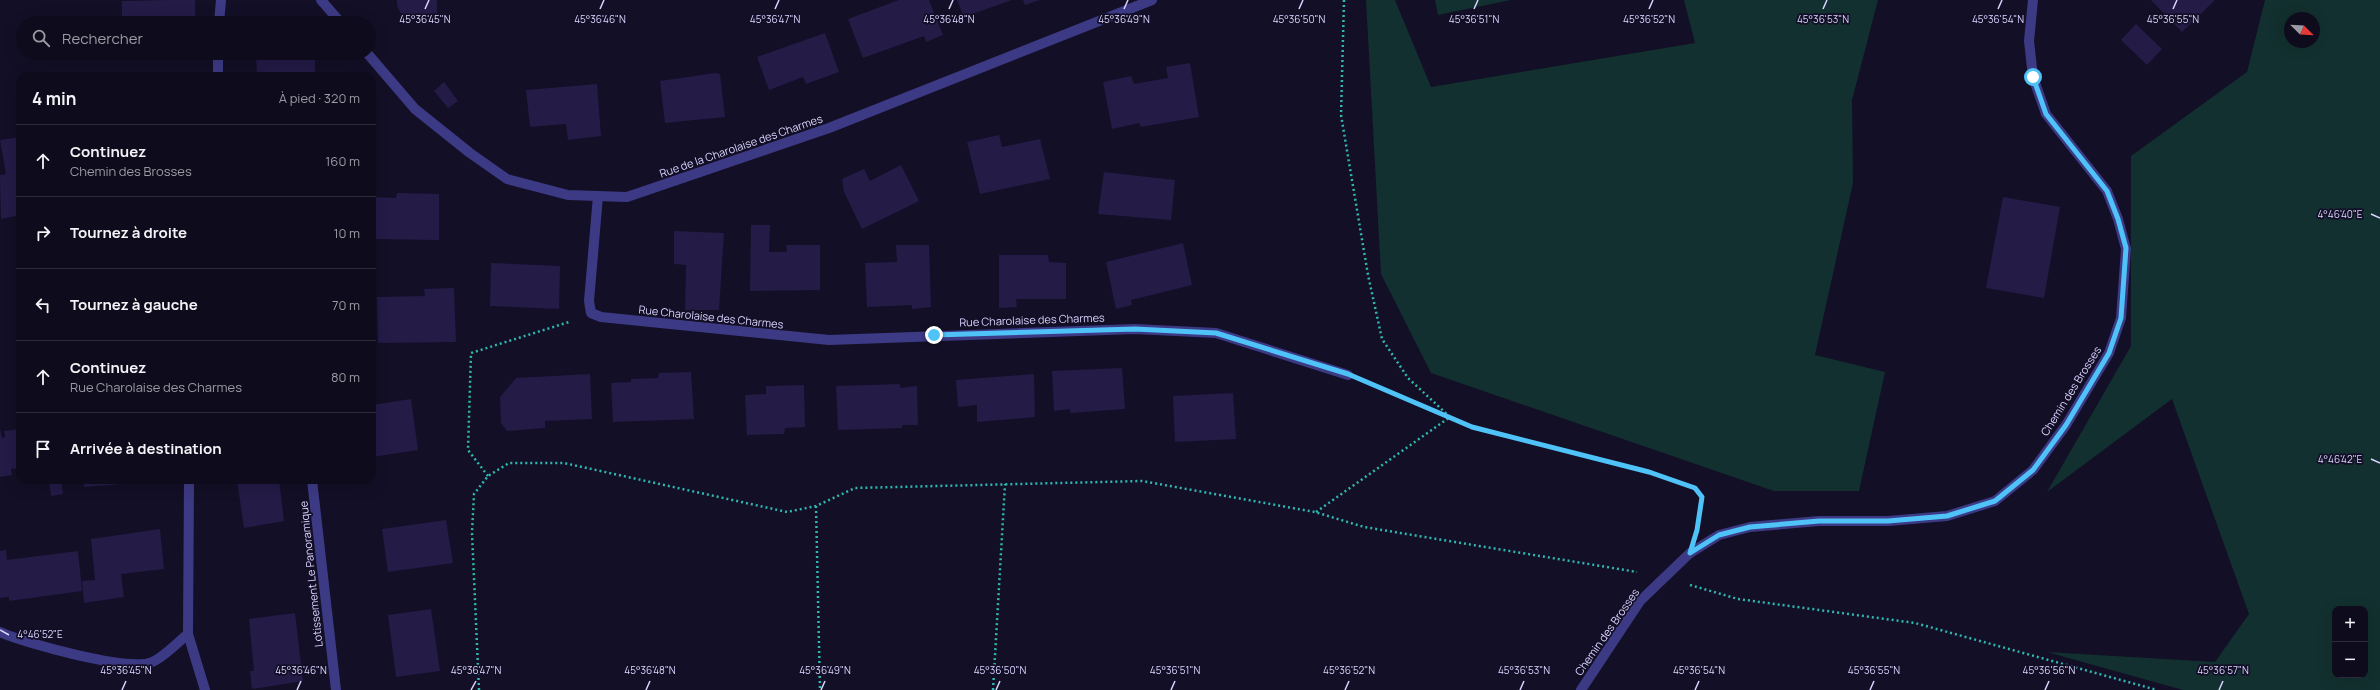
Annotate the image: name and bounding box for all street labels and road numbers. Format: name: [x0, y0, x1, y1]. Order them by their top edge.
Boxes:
street label: Rue de la Charolaise des Charmes: [657, 110, 825, 181]
street label: Rue Charolaise des Charmes: [638, 301, 784, 332]
street label: Rue Charolaise des Charmes: [959, 309, 1105, 330]
street label: Chemin des Brosses: [2037, 343, 2104, 438]
street label: Lotissement Le Panoramique: [295, 500, 326, 648]
street label: Chemin des Brosses: [1571, 585, 1642, 678]

